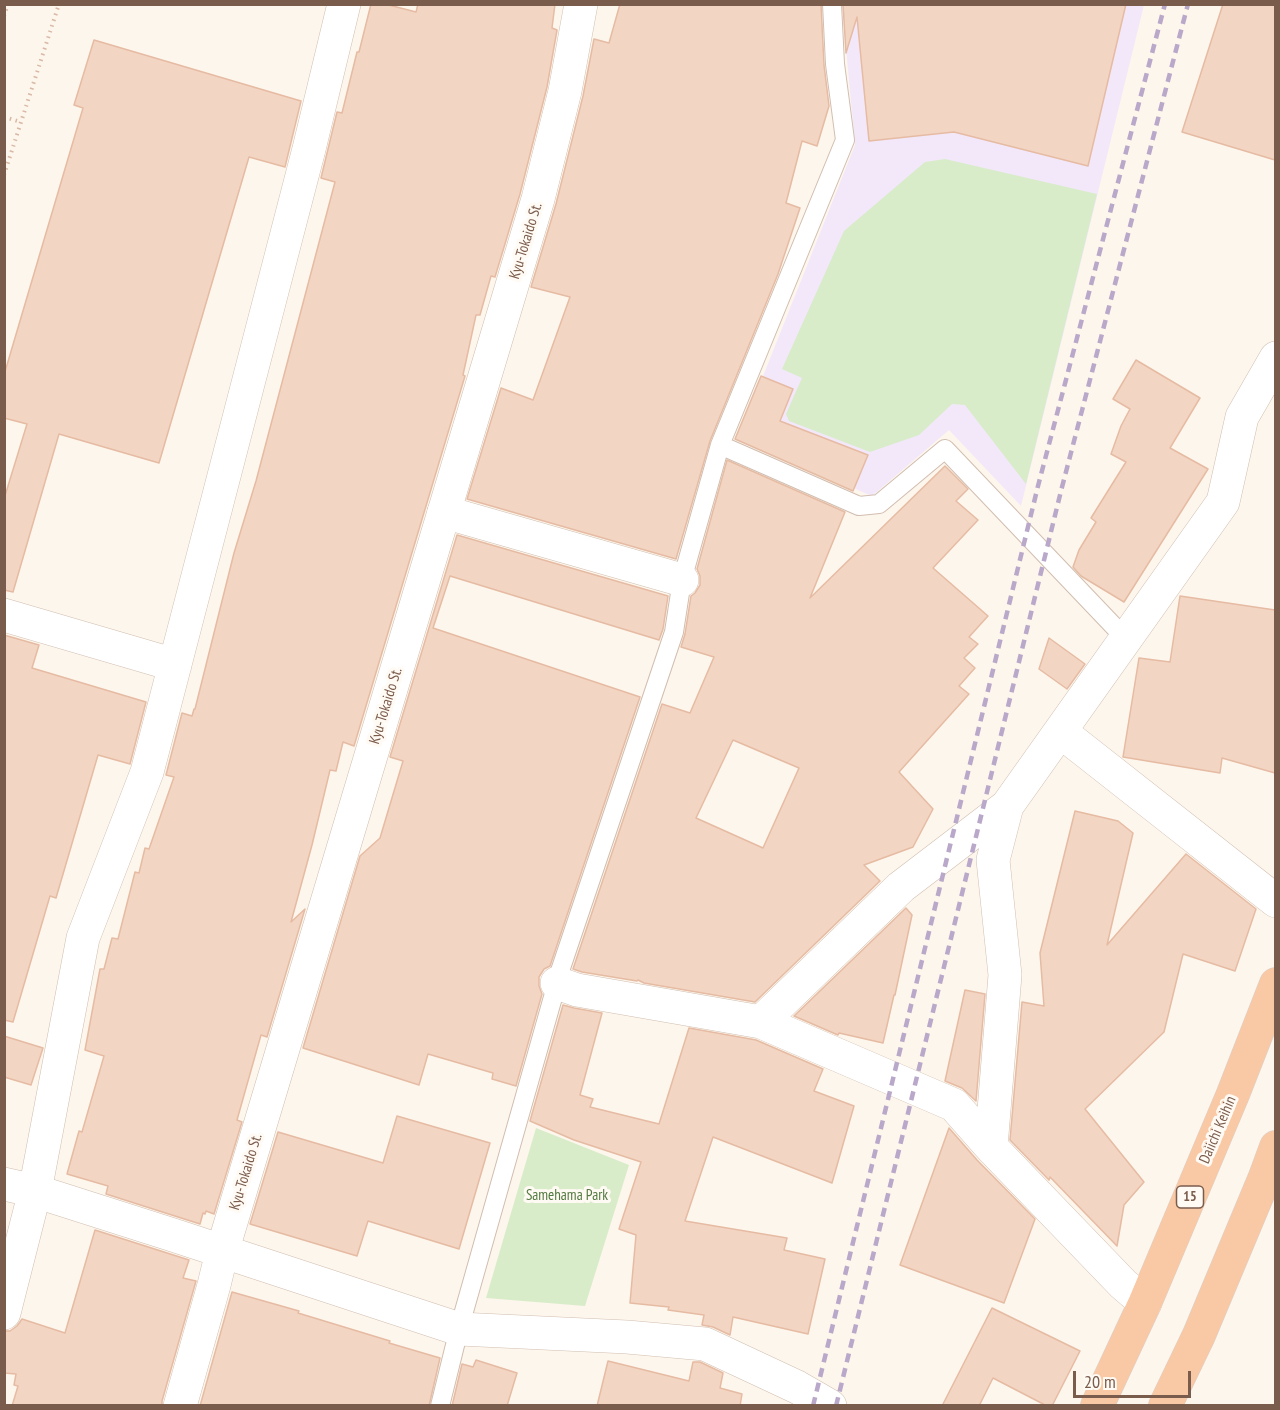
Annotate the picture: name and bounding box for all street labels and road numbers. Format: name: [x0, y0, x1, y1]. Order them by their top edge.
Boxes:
street label: Kyu-Tokaido St.: [506, 201, 546, 281]
street label: Kyu-Tokaido St.: [366, 666, 406, 746]
street label: Daiichi Keihin: [1196, 1094, 1240, 1166]
street label: Kyu-Tokaido St.: [226, 1132, 266, 1212]
road number: 15: [1176, 1186, 1204, 1208]

